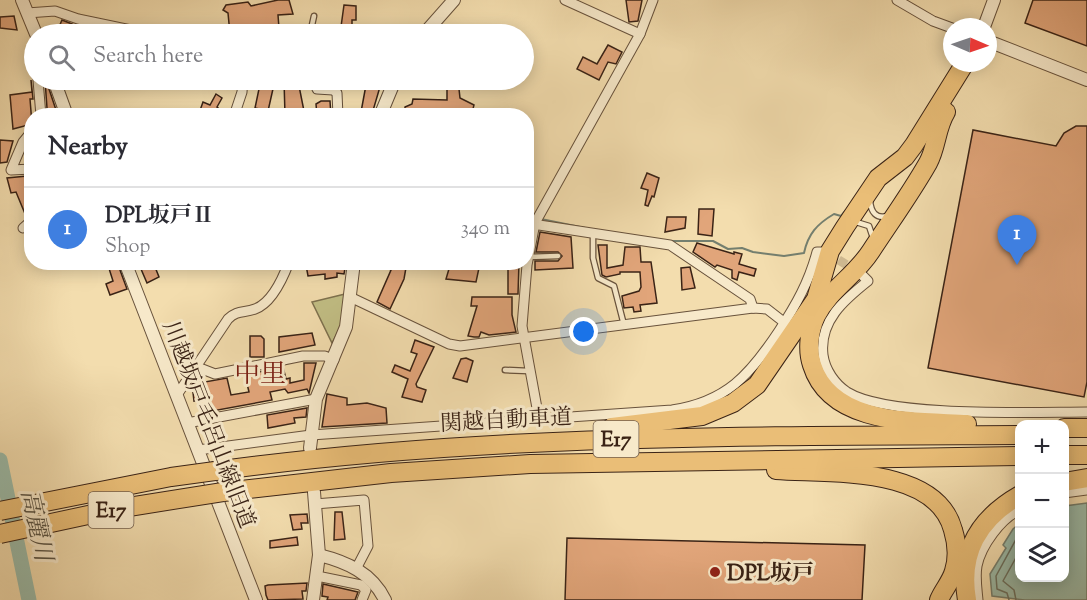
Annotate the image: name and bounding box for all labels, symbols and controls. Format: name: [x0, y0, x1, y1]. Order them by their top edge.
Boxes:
north arrow: [943, 18, 997, 72]
search box: [24, 24, 534, 90]
icon: search: [45, 41, 78, 74]
text: Search here: [93, 41, 203, 73]
text: Nearby: [48, 129, 128, 166]
text: DPL坂戸Ⅱ: [105, 201, 214, 233]
text: 1: [64, 215, 71, 244]
text: 340 m: [461, 215, 510, 244]
pin: 1: [998, 216, 1036, 265]
text: Shop: [105, 233, 150, 262]
street label: 川越坂戸毛呂山線旧道: [153, 317, 262, 534]
your location: [569, 317, 598, 346]
district label: 中里: [234, 357, 286, 394]
street label: 関越自動車道: [439, 403, 573, 441]
map controls: [1015, 420, 1069, 582]
button: +: [1015, 420, 1069, 474]
road number: E17: [594, 421, 638, 457]
button: −: [1015, 474, 1069, 528]
water label: 高麗川: [11, 487, 60, 567]
road number: E17: [88, 492, 134, 528]
button: layers: [1015, 528, 1069, 582]
place label: DPL坂戸: [727, 559, 814, 591]
marker: DPL坂戸: [708, 565, 722, 579]

